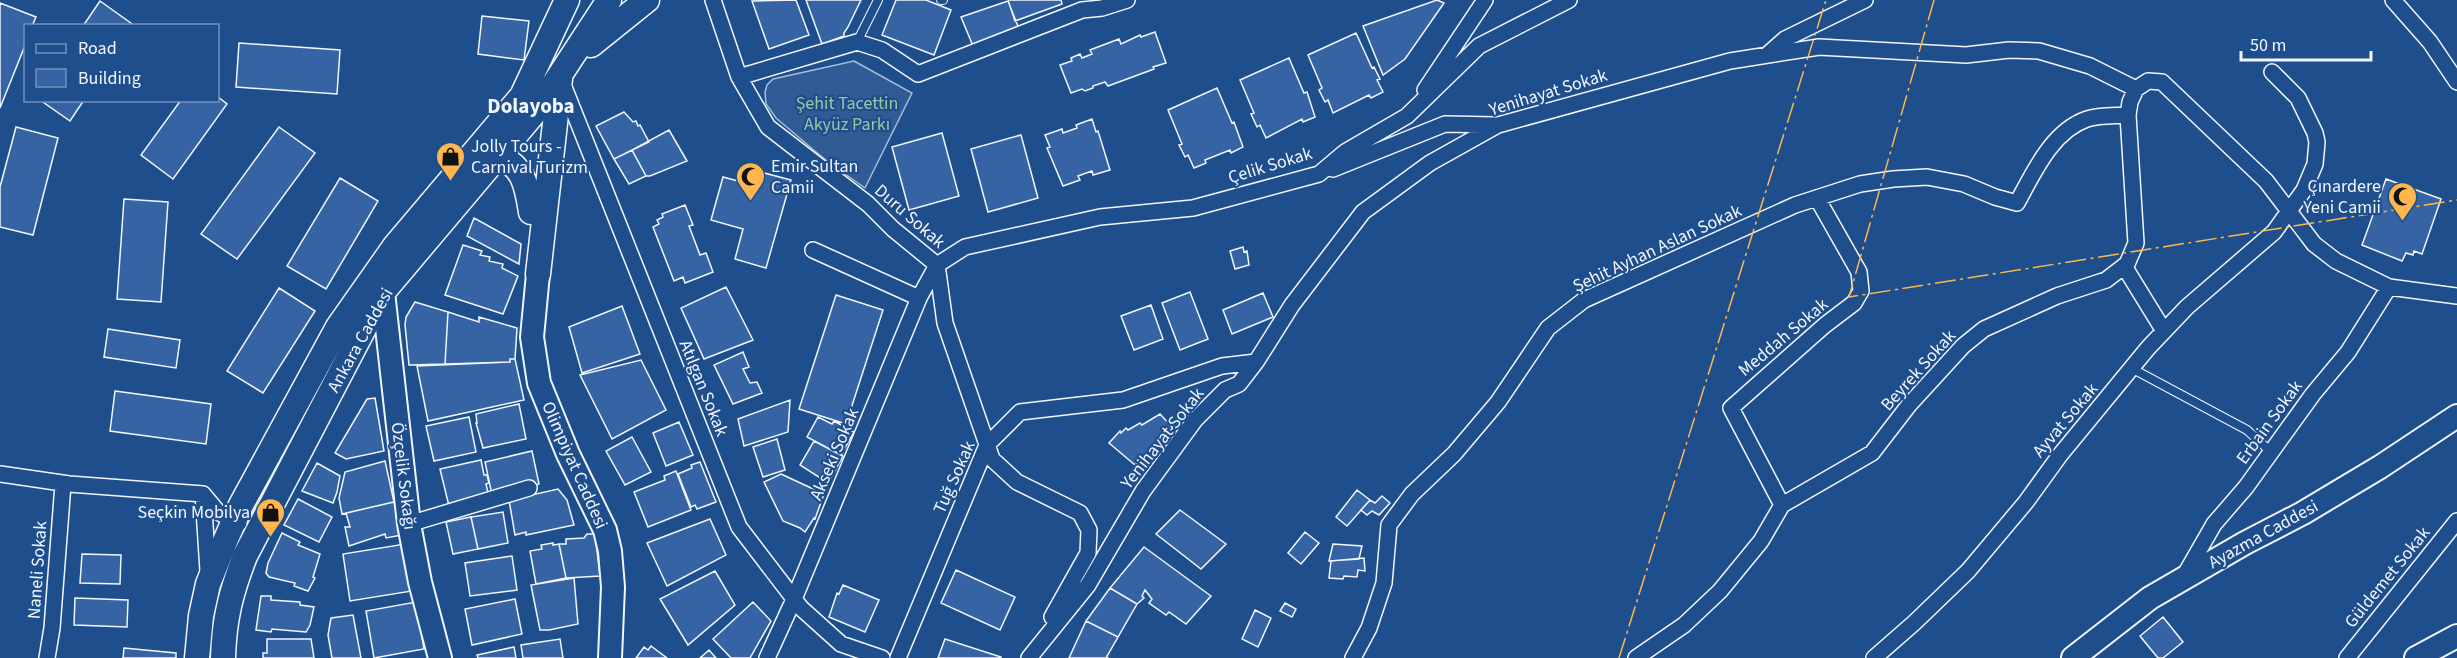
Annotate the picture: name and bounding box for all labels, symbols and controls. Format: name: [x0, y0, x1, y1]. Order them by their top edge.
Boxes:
legend: [24, 24, 219, 102]
scale bar: [2241, 24, 2372, 62]
text: 50 m: [2250, 33, 2286, 58]
text: Road: [78, 36, 117, 61]
street label: Yenihayat Sokak: [1485, 63, 1610, 123]
text: Building: [78, 66, 141, 91]
district label: Dolayoba: [487, 91, 575, 121]
park label: Şehit Tacettin Akyüz Parkı: [796, 91, 898, 137]
place label: Jolly Tours - Carnival Turizm: [471, 134, 588, 180]
shop icon: Jolly Tours - Carnival Turizm: [434, 140, 466, 182]
street label: Çelik Sokak: [1225, 141, 1315, 190]
place label: Emir Sultan Camii: [771, 154, 858, 200]
mosque icon: Emir Sultan Camii: [734, 160, 766, 202]
place label: Çınardere Yeni Camii: [2302, 174, 2381, 220]
street label: Duru Sokak: [869, 179, 951, 254]
mosque icon: Çınardere Yeni Camii: [2386, 180, 2418, 222]
street label: Şehit Ayhan Aslan Sokak: [1569, 198, 1746, 299]
street label: Ankara Caddesi: [321, 283, 400, 397]
street label: Meddah Sokak: [1733, 292, 1834, 382]
street label: Beyrek Sokak: [1875, 324, 1962, 416]
street label: Atılgan Sokak: [673, 336, 734, 440]
street label: Erbain Sokak: [2230, 375, 2309, 469]
street label: Ayvat Sokak: [2027, 377, 2104, 463]
street label: Yenihayat Sokak: [1114, 382, 1210, 495]
street label: Olimpiyat Caddesi: [535, 397, 614, 533]
street label: Akseki Sokak: [804, 404, 865, 504]
street label: Özçelik Sokağı: [384, 421, 423, 531]
street label: Tuğ Sokak: [927, 437, 982, 518]
street label: Ayazma Caddesi: [2204, 494, 2323, 575]
shop icon: Seçkin Mobilya: [255, 496, 287, 538]
place label: Seçkin Mobilya: [138, 500, 250, 525]
street label: Naneli Sokak: [22, 520, 53, 620]
street label: Güldemet Sokak: [2339, 521, 2436, 633]

